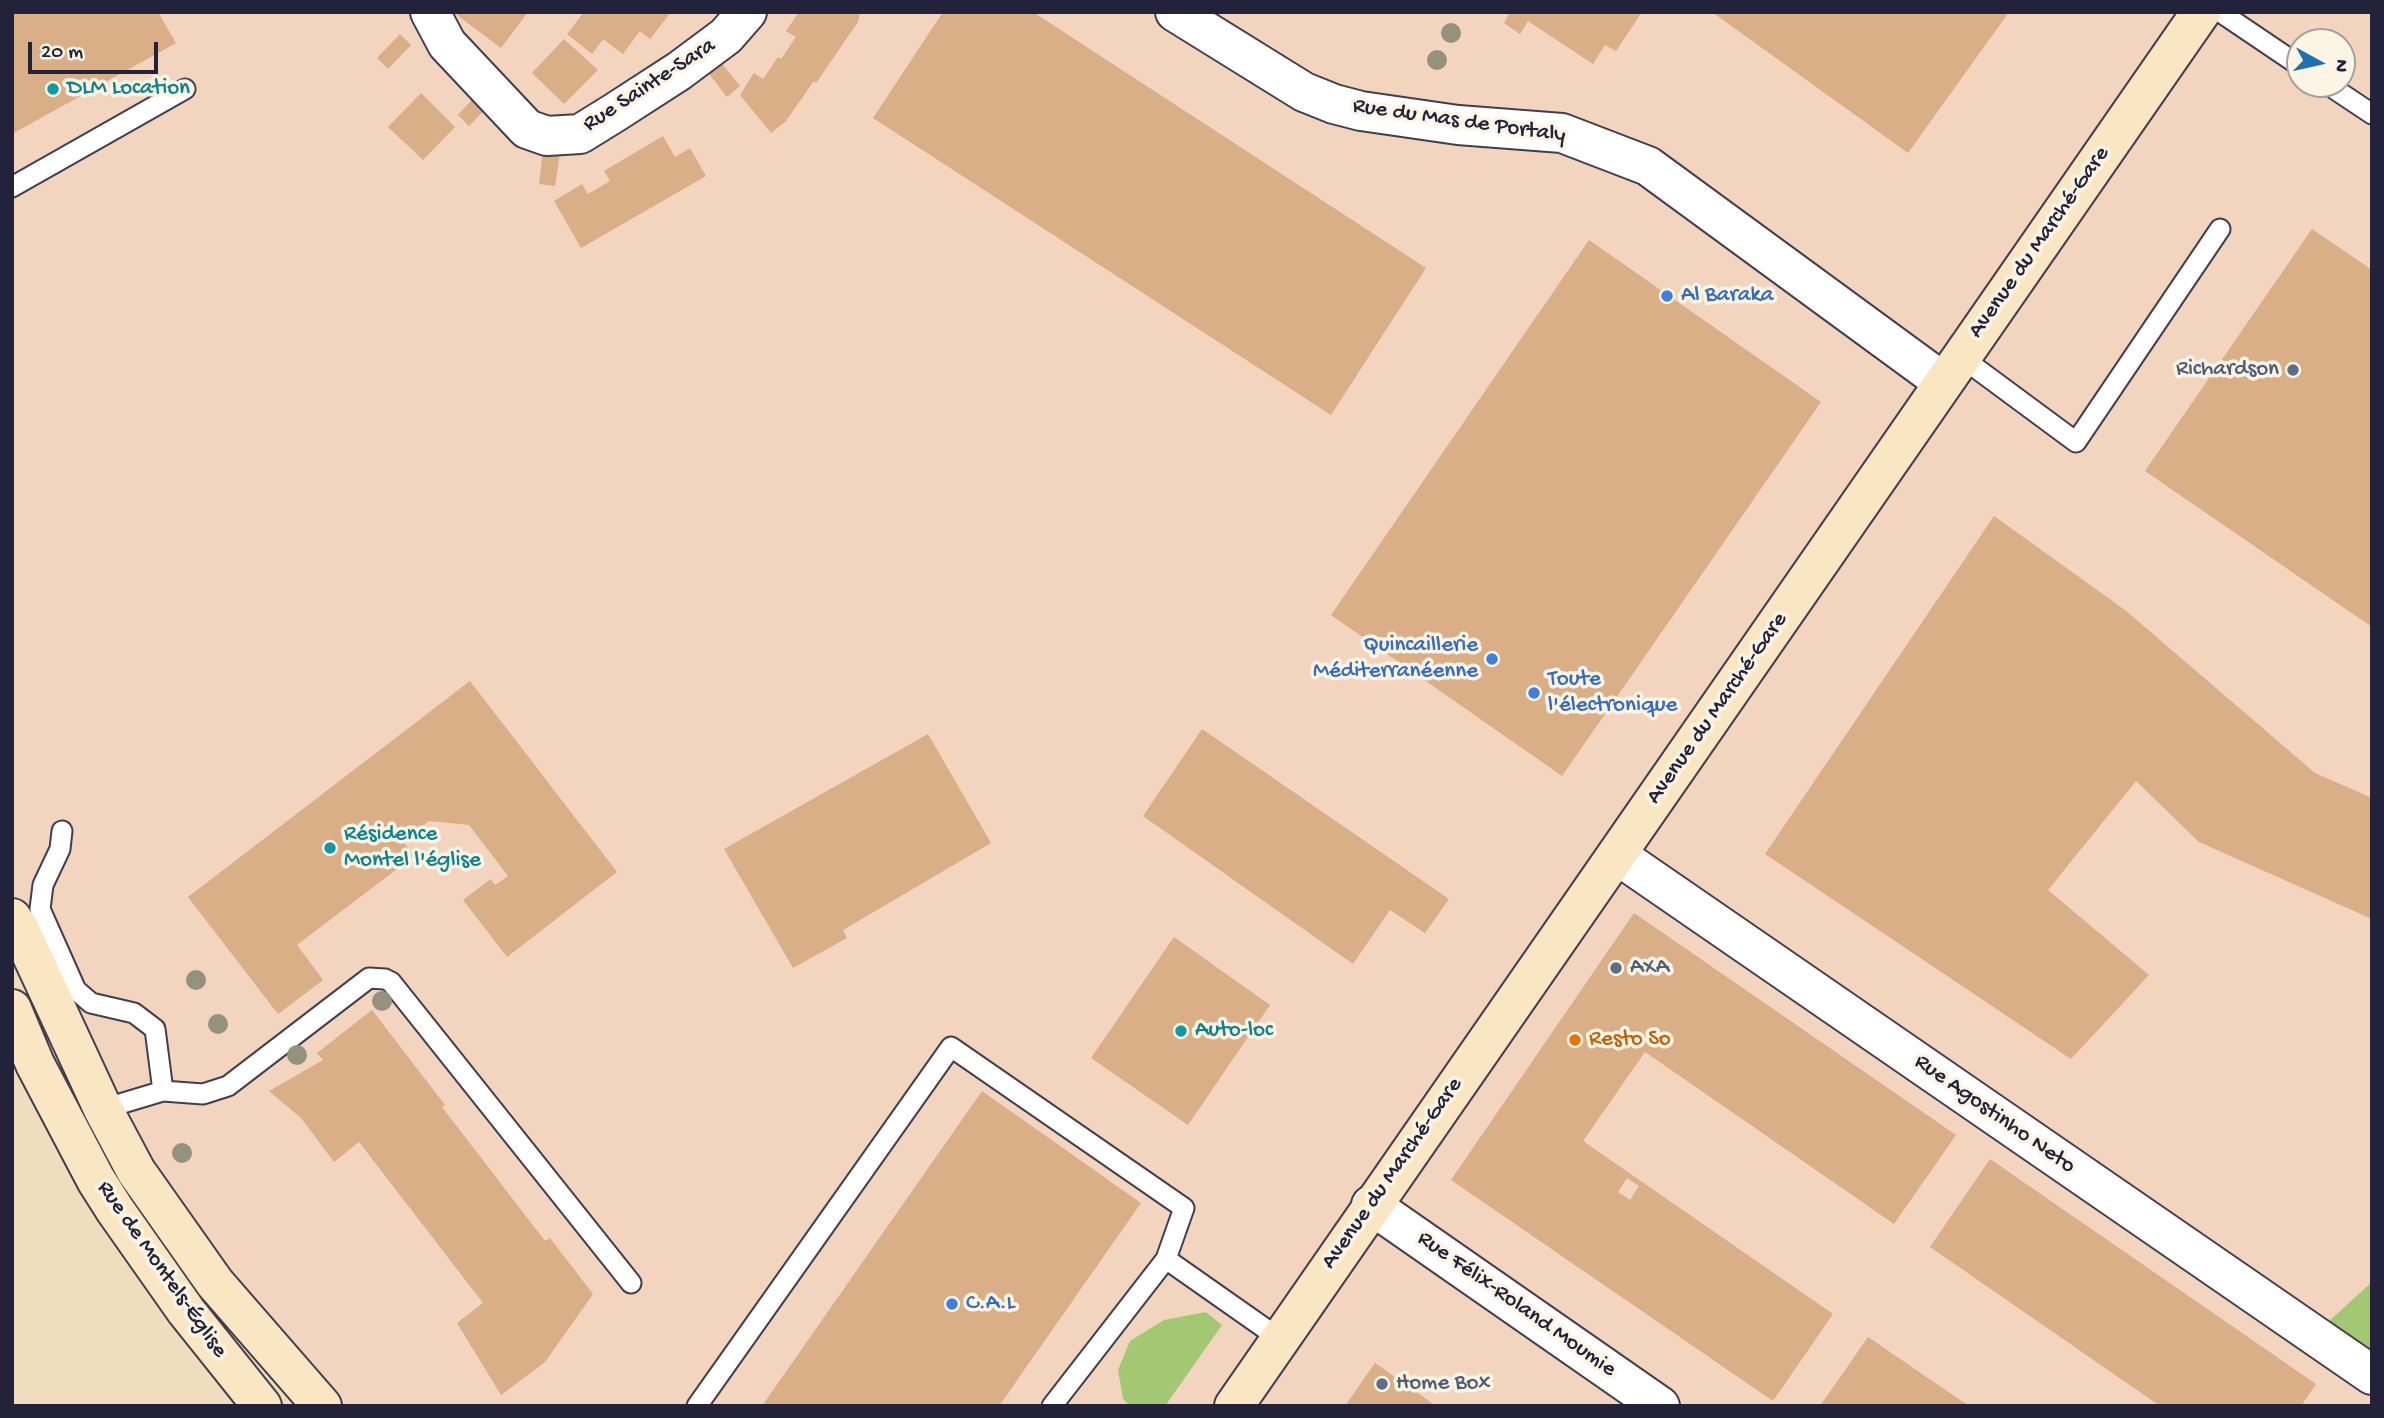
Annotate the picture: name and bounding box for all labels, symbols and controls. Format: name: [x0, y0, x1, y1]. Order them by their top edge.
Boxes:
scale bar: [32, 28, 161, 72]
north arrow: [2286, 28, 2356, 98]
street label: Rue Sainte-Sara: [579, 33, 721, 139]
text: 20 m: [41, 41, 83, 66]
text: N: [2328, 58, 2353, 73]
place label: DLM Location: [67, 75, 190, 103]
marker: DLM Location: [45, 81, 61, 97]
street label: Rue du Mas de Portaly: [1351, 93, 1567, 151]
street label: Avenue du Marché-Gare: [1963, 142, 2117, 344]
place label: Al Baraka: [1681, 282, 1774, 310]
marker: Al Baraka: [1659, 288, 1675, 304]
place label: Richardson: [2176, 356, 2279, 384]
marker: Richardson: [2285, 362, 2301, 378]
street label: Avenue du Marché-Gare: [1641, 608, 1795, 810]
place label: Quincaillerie Méditerranéenne: [1313, 632, 1478, 686]
marker: Quincaillerie Méditerranéenne: [1484, 651, 1500, 667]
place label: Toute l'électronique: [1548, 666, 1677, 720]
marker: Toute l'électronique: [1526, 685, 1542, 701]
place label: Résidence Montel l'église: [344, 821, 481, 875]
marker: Résidence Montel l'église: [322, 840, 338, 856]
place label: AXA: [1630, 954, 1669, 982]
marker: AXA: [1608, 960, 1624, 976]
place label: Auto-loc: [1195, 1017, 1273, 1045]
marker: Auto-loc: [1173, 1023, 1189, 1039]
place label: Resto So: [1589, 1026, 1671, 1054]
marker: Resto So: [1567, 1032, 1583, 1048]
street label: Rue Agostinho Neto: [1908, 1049, 2080, 1181]
street label: Avenue du Marché-Gare: [1316, 1073, 1470, 1275]
street label: Rue de Montels-Église: [90, 1176, 232, 1364]
street label: Rue Félix-Roland Moumie: [1411, 1226, 1621, 1384]
place label: C.A.L: [966, 1290, 1015, 1318]
marker: C.A.L: [944, 1296, 960, 1312]
place label: Home Box: [1396, 1370, 1491, 1398]
marker: Home Box: [1374, 1376, 1390, 1392]

